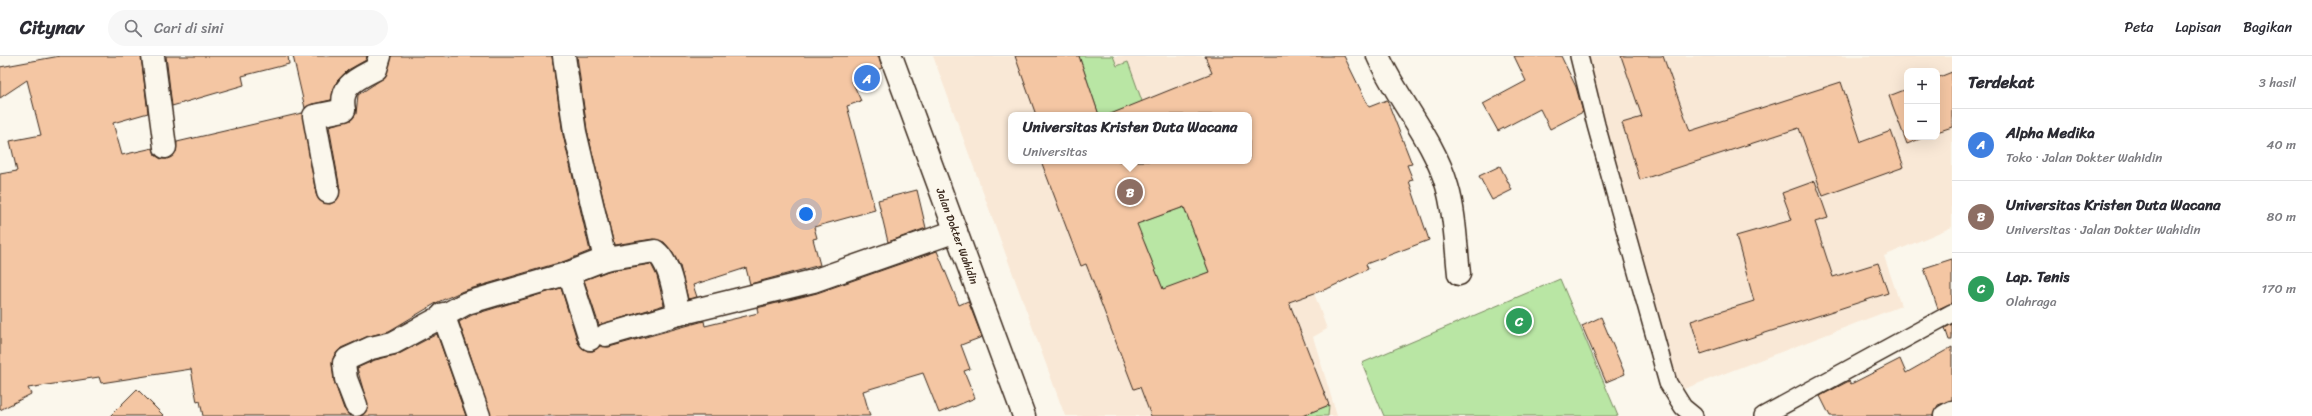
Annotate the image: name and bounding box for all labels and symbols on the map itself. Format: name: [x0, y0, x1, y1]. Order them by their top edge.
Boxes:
pin: A: [854, 63, 880, 93]
pin: B: [1117, 177, 1143, 207]
street label: Jalan Dokter Wahidin: [931, 184, 984, 287]
your location: [796, 204, 816, 224]
pin: C: [1506, 306, 1532, 336]

